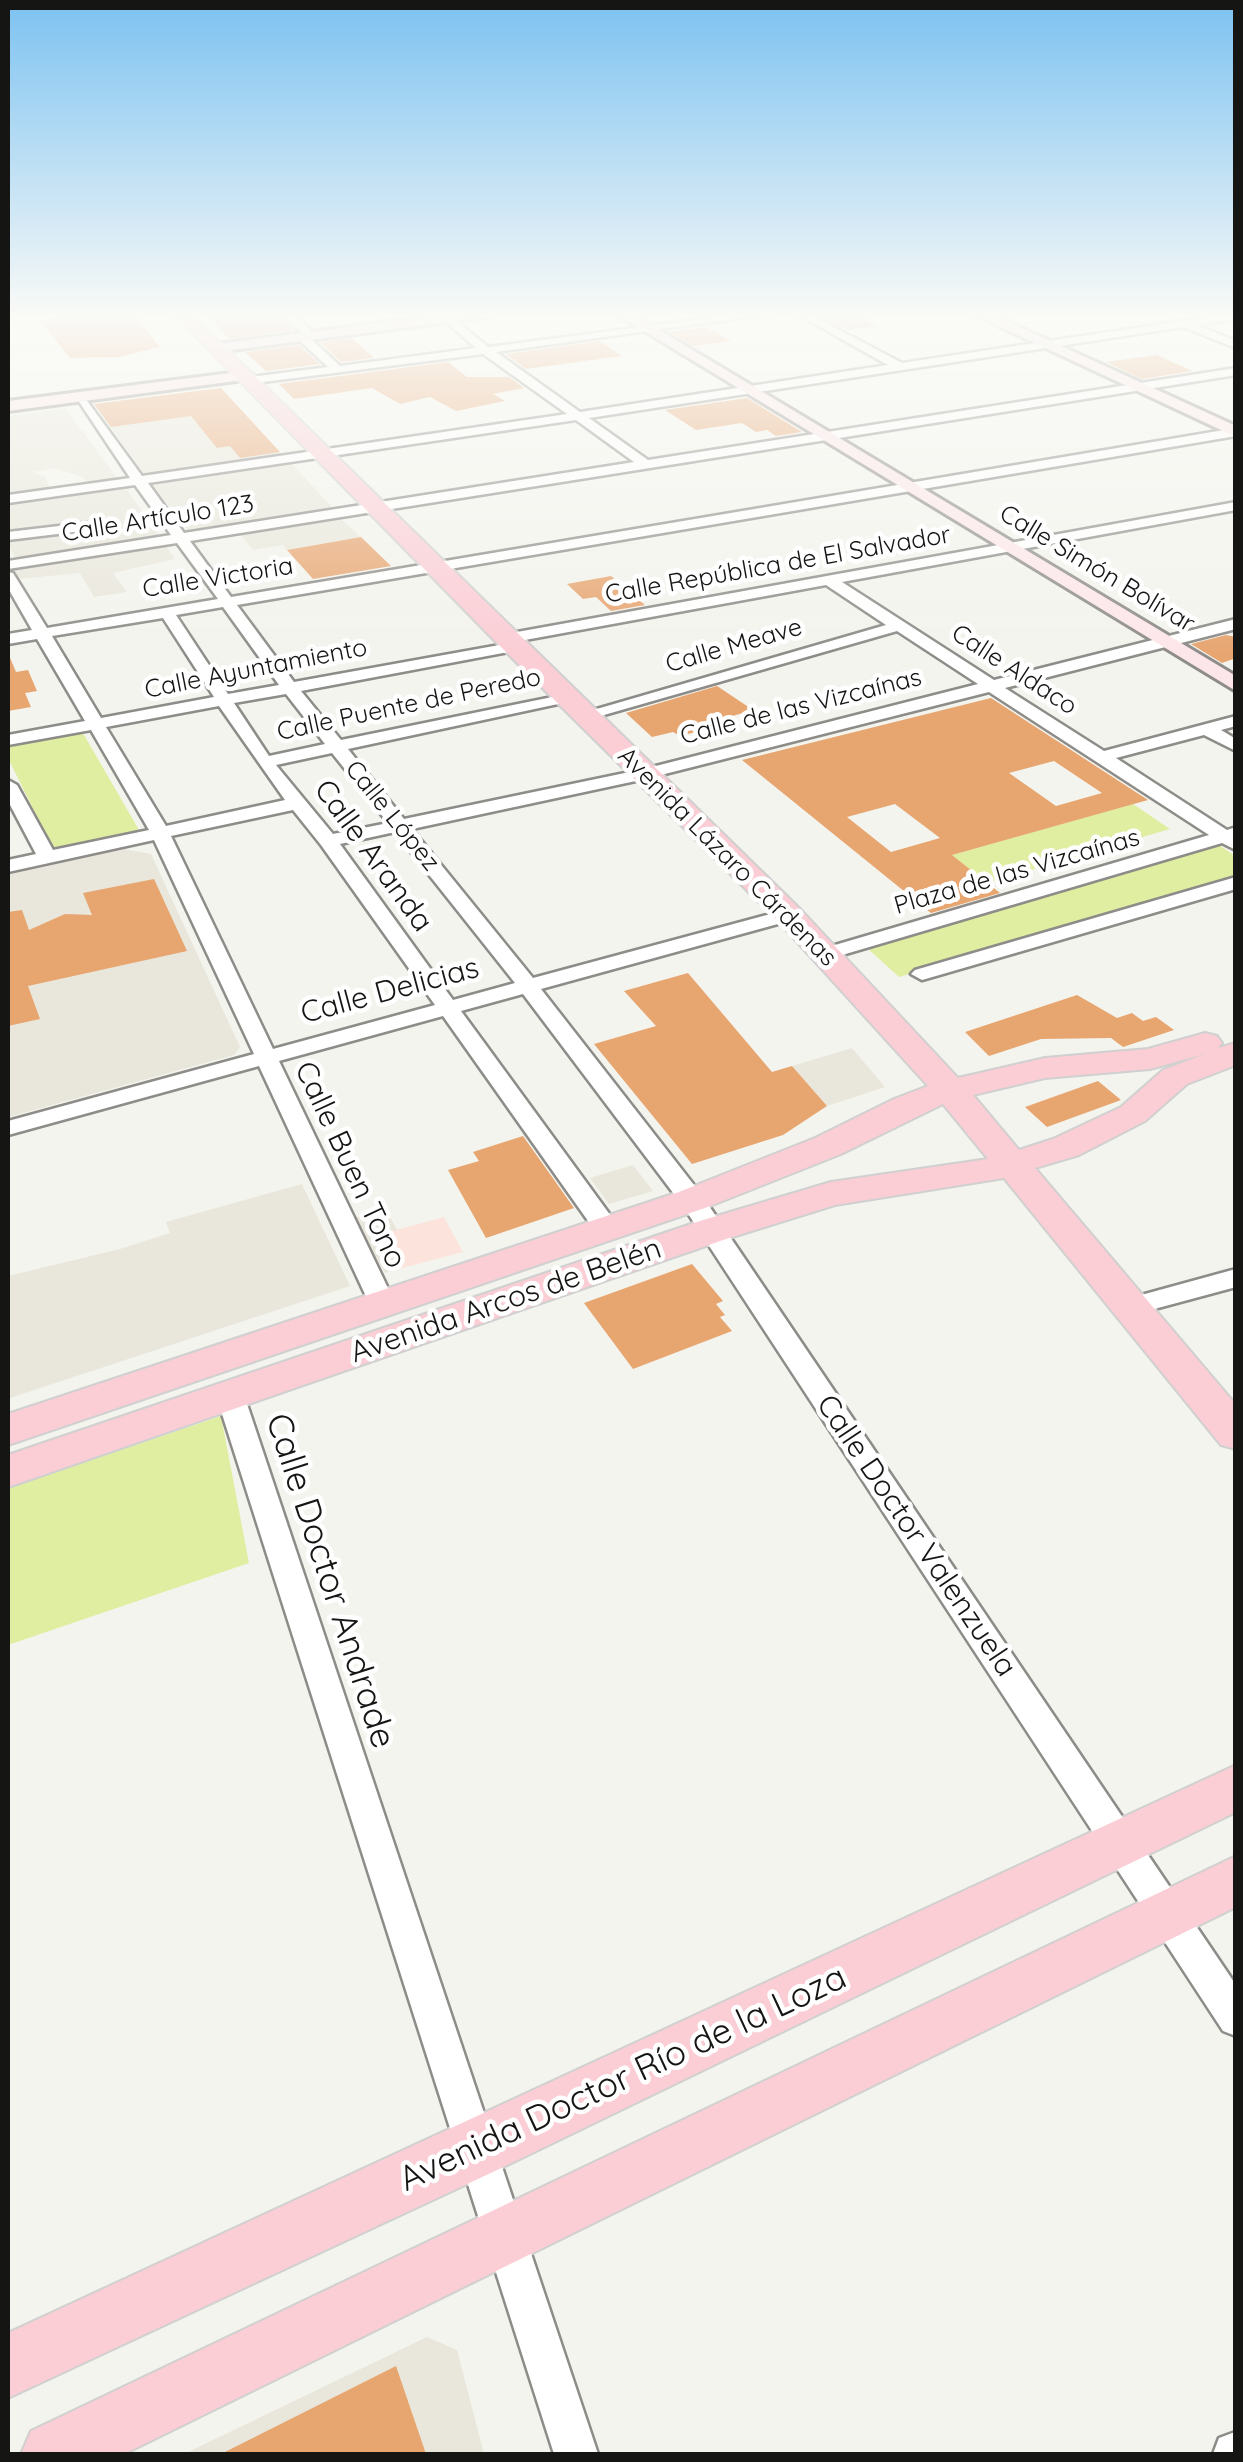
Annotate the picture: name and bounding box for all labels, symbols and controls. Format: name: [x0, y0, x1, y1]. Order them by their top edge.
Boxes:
street label: Calle Artículo 123: [60, 489, 256, 549]
street label: Calle Simón Bolívar: [994, 499, 1200, 639]
street label: Calle República de El Salvador: [603, 520, 953, 610]
street label: Calle Victoria: [141, 551, 295, 605]
street label: Calle Meave: [662, 612, 806, 680]
street label: Calle Aldaco: [946, 618, 1082, 722]
street label: Calle Ayuntamiento: [142, 633, 370, 705]
street label: Calle Puente de Peredo: [274, 662, 544, 748]
street label: Calle de las Vizcaínas: [677, 662, 925, 752]
street label: Avenida Lázaro Cárdenas: [611, 741, 843, 973]
street label: Calle López: [338, 755, 446, 877]
street label: Calle Aranda: [306, 773, 440, 939]
street label: Plaza de las Vizcaínas: [891, 823, 1143, 921]
street label: Calle Delicias: [297, 950, 483, 1032]
street label: Calle Buen Tono: [286, 1056, 414, 1274]
street label: Avenida Arcos de Belén: [346, 1231, 666, 1371]
street label: Calle Doctor Valenzuela: [808, 1388, 1024, 1684]
street label: Calle Doctor Andrade: [256, 1409, 404, 1753]
street label: Avenida Doctor Río de la Loza: [393, 1957, 853, 2201]

